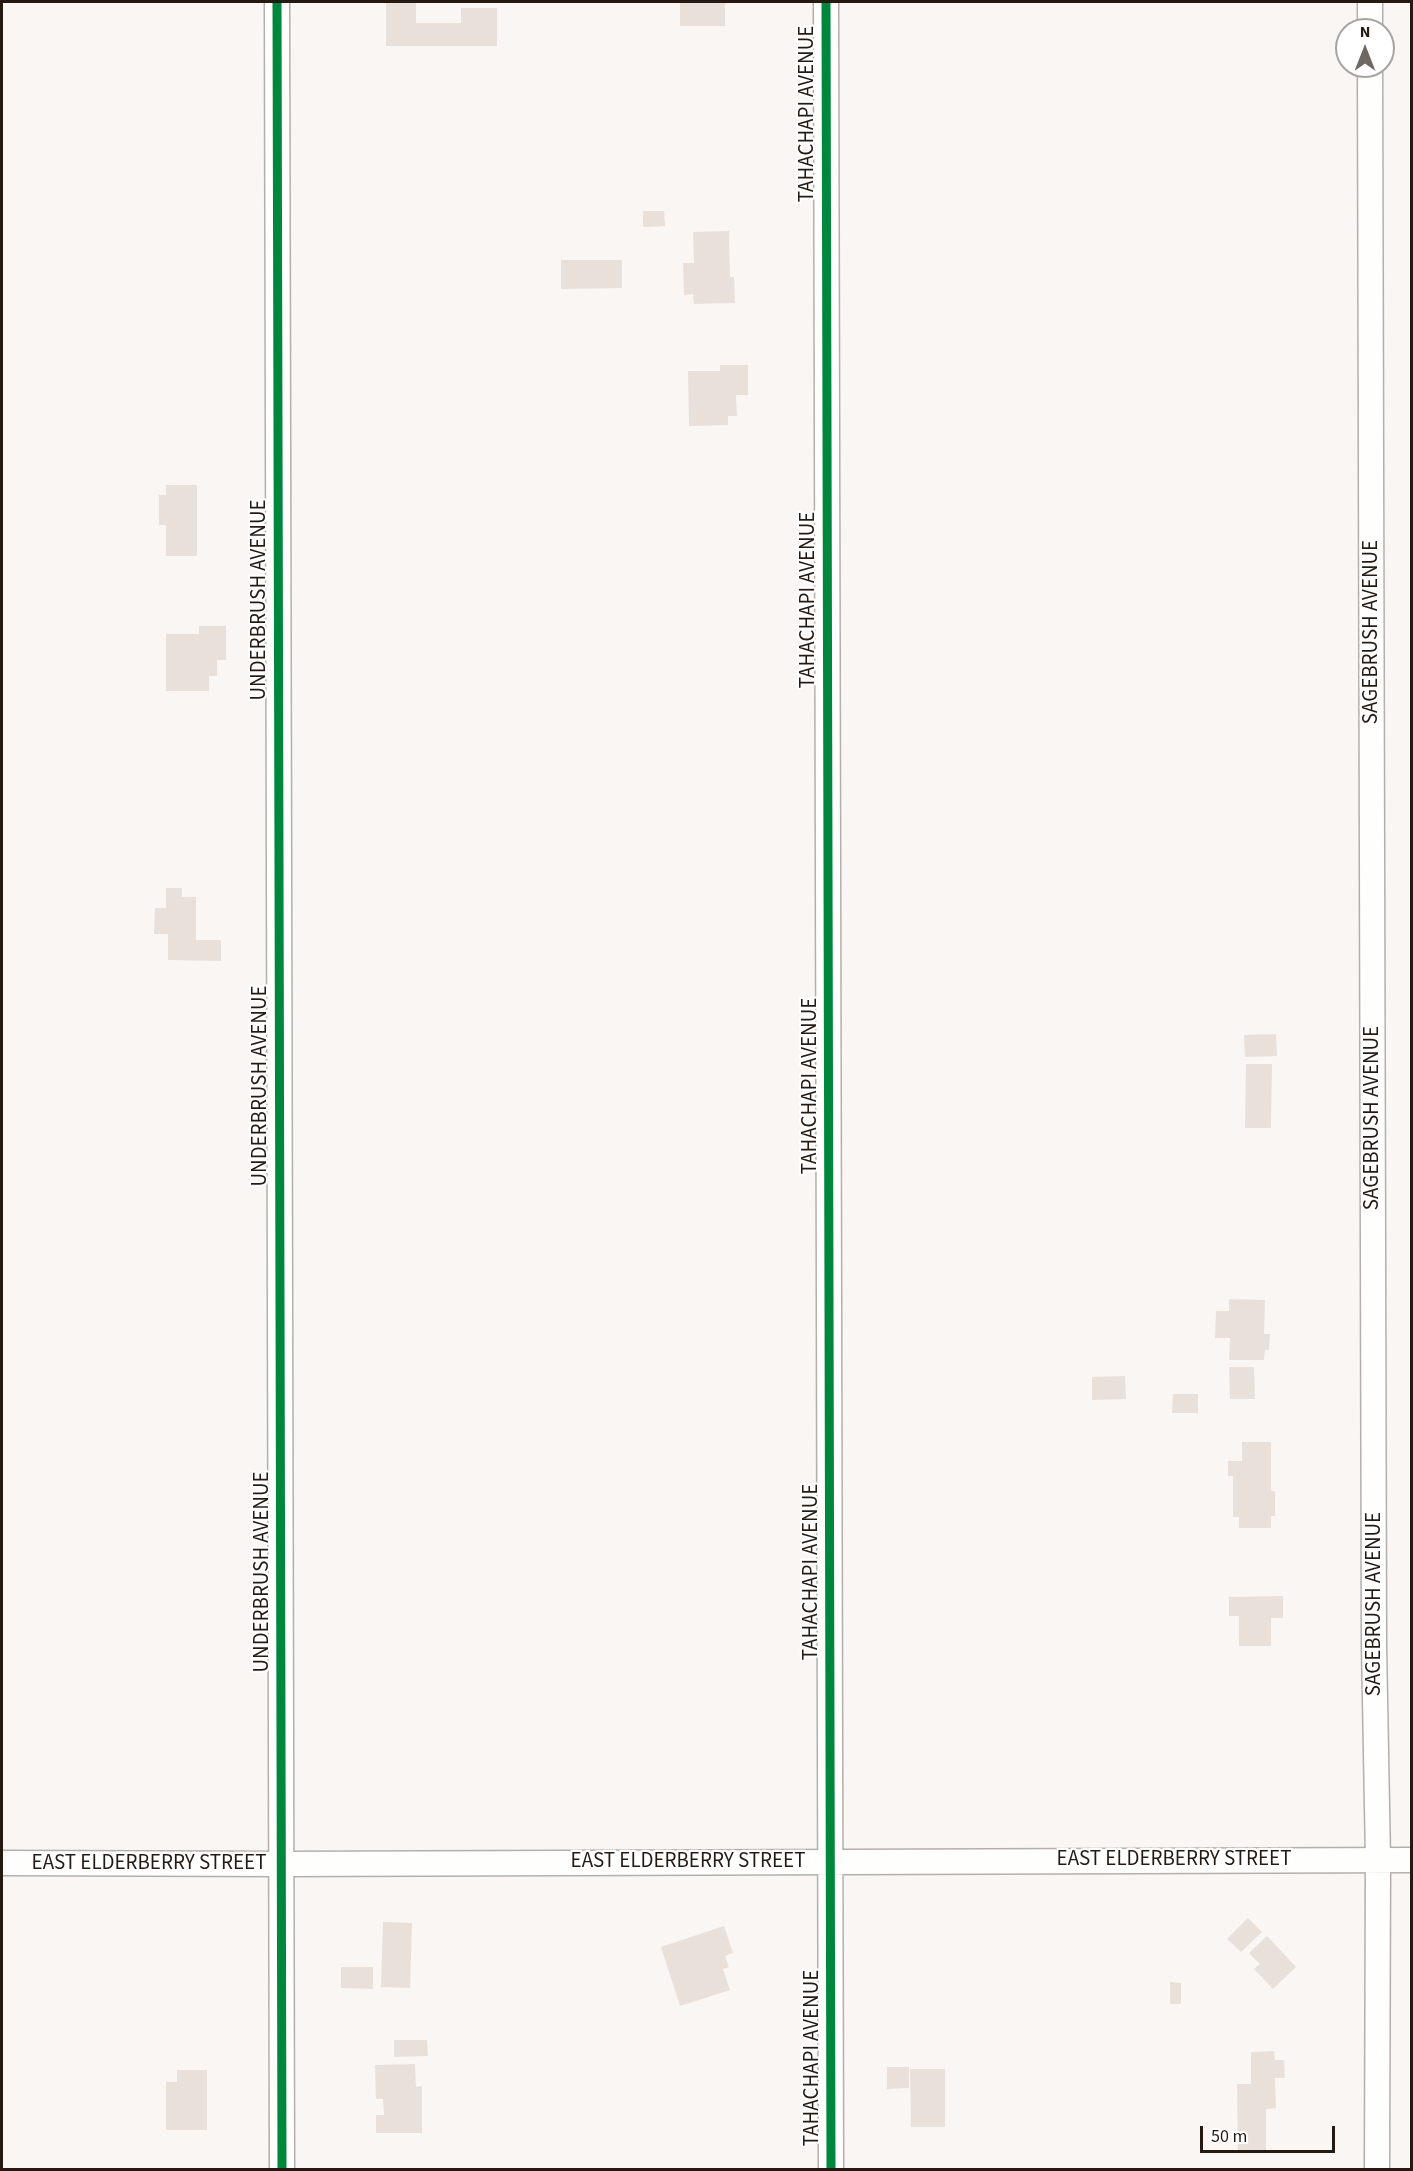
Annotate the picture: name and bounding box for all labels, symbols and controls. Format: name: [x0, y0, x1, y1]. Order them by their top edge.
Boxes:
north arrow: [1335, 18, 1395, 78]
text: N: [1360, 21, 1370, 43]
street label: TAHACHAPI AVENUE: [795, 26, 821, 202]
street label: UNDERBRUSH AVENUE: [247, 500, 273, 700]
street label: TAHACHAPI AVENUE: [796, 512, 822, 688]
street label: SAGEBRUSH AVENUE: [1359, 540, 1385, 724]
street label: UNDERBRUSH AVENUE: [248, 986, 274, 1186]
street label: TAHACHAPI AVENUE: [798, 998, 824, 1174]
street label: SAGEBRUSH AVENUE: [1360, 1026, 1386, 1210]
street label: UNDERBRUSH AVENUE: [250, 1472, 276, 1672]
street label: TAHACHAPI AVENUE: [799, 1484, 825, 1660]
street label: SAGEBRUSH AVENUE: [1362, 1512, 1388, 1696]
street label: EAST ELDERBERRY STREET: [1057, 1847, 1291, 1873]
street label: EAST ELDERBERRY STREET: [571, 1849, 805, 1875]
street label: EAST ELDERBERRY STREET: [32, 1851, 266, 1877]
street label: TAHACHAPI AVENUE: [800, 1970, 826, 2146]
scale bar: [1203, 2114, 1338, 2152]
text: 50 m: [1211, 2124, 1247, 2149]

